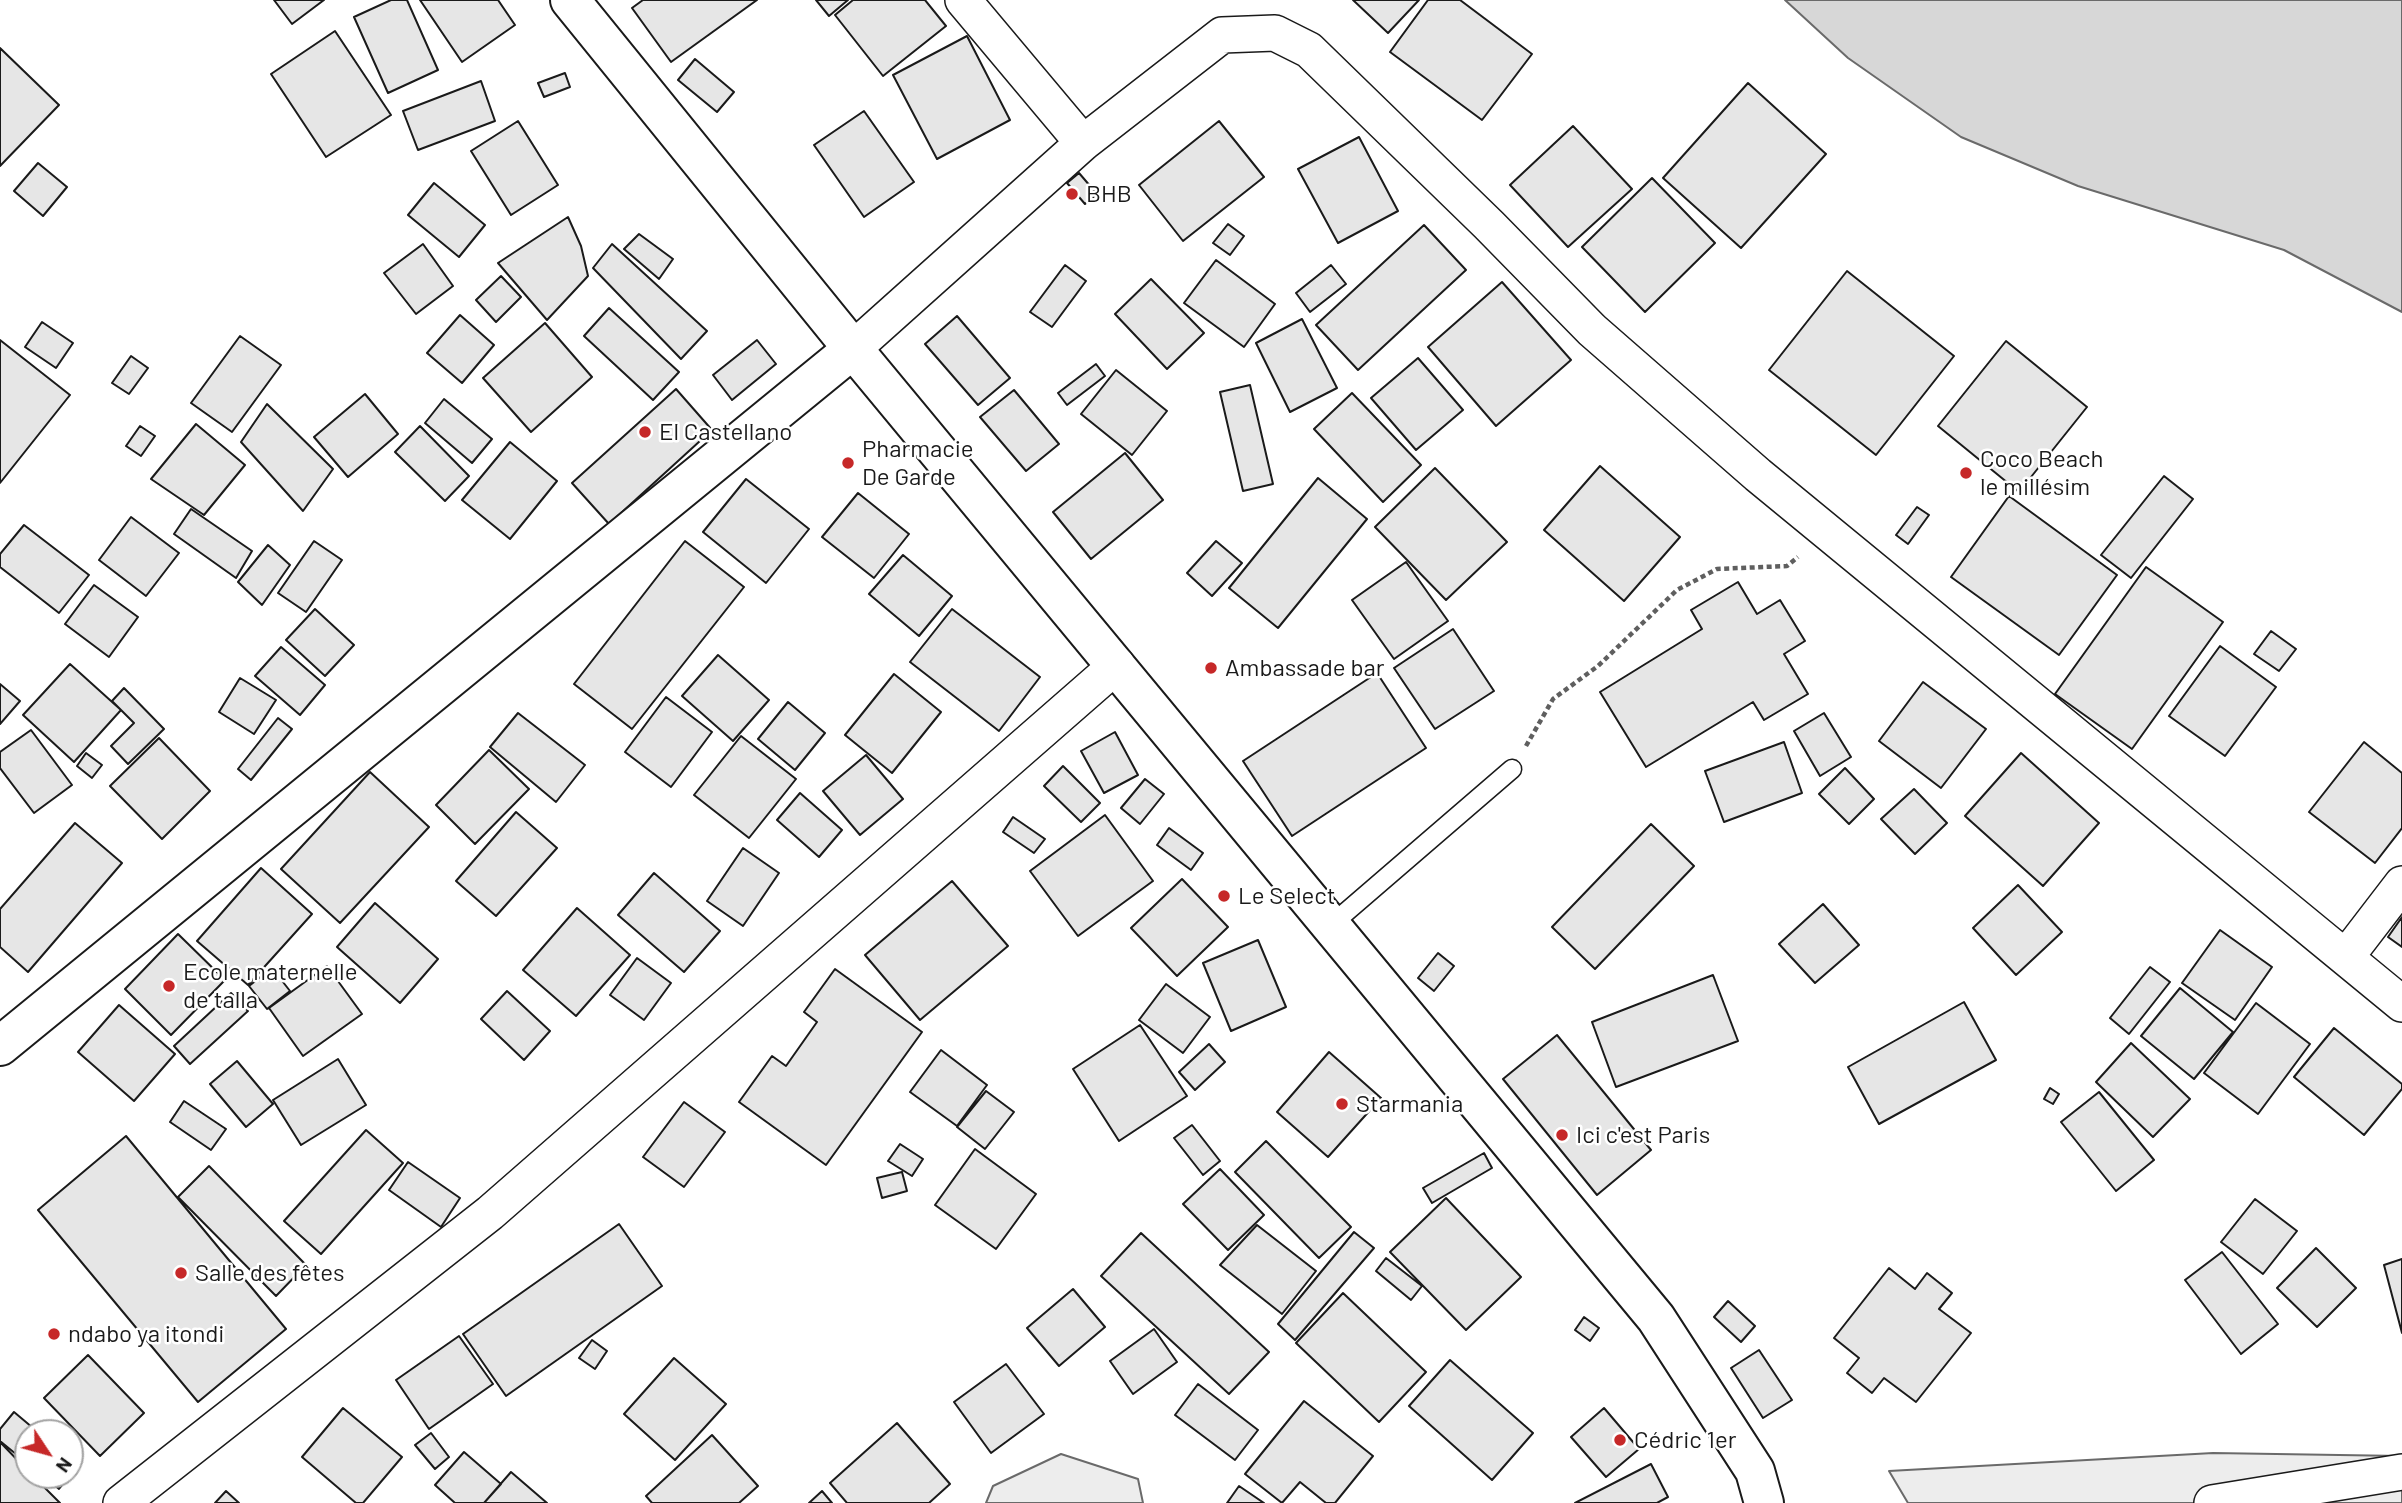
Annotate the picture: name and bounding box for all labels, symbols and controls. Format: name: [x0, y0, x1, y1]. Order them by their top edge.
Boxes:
place label: BHB: [1086, 180, 1132, 208]
marker: BHB: [1064, 186, 1080, 202]
place label: El Castellano: [659, 418, 792, 446]
marker: El Castellano: [637, 424, 653, 440]
place label: Pharmacie De Garde: [862, 435, 974, 491]
place label: Coco Beach le millésim: [1980, 445, 2103, 501]
marker: Pharmacie De Garde: [840, 455, 856, 471]
marker: Coco Beach le millésim: [1958, 465, 1974, 481]
place label: Ambassade bar: [1225, 654, 1385, 682]
marker: Ambassade bar: [1203, 660, 1219, 676]
place label: Le Select: [1238, 882, 1336, 910]
marker: Le Select: [1216, 888, 1232, 904]
place label: Ecole maternelle de talla: [183, 958, 357, 1014]
marker: Ecole maternelle de talla: [161, 978, 177, 994]
place label: Starmania: [1356, 1090, 1463, 1118]
marker: Starmania: [1334, 1096, 1350, 1112]
place label: Ici c'est Paris: [1576, 1121, 1710, 1149]
marker: Ici c'est Paris: [1554, 1127, 1570, 1143]
place label: Salle des fêtes: [195, 1259, 344, 1287]
marker: Salle des fêtes: [173, 1265, 189, 1281]
place label: ndabo ya itondi: [68, 1320, 224, 1348]
marker: ndabo ya itondi: [46, 1326, 62, 1342]
north arrow: [14, 1419, 84, 1489]
place label: Cédric 1er: [1634, 1426, 1737, 1454]
marker: Cédric 1er: [1612, 1432, 1628, 1448]
text: N: [52, 1454, 78, 1477]

